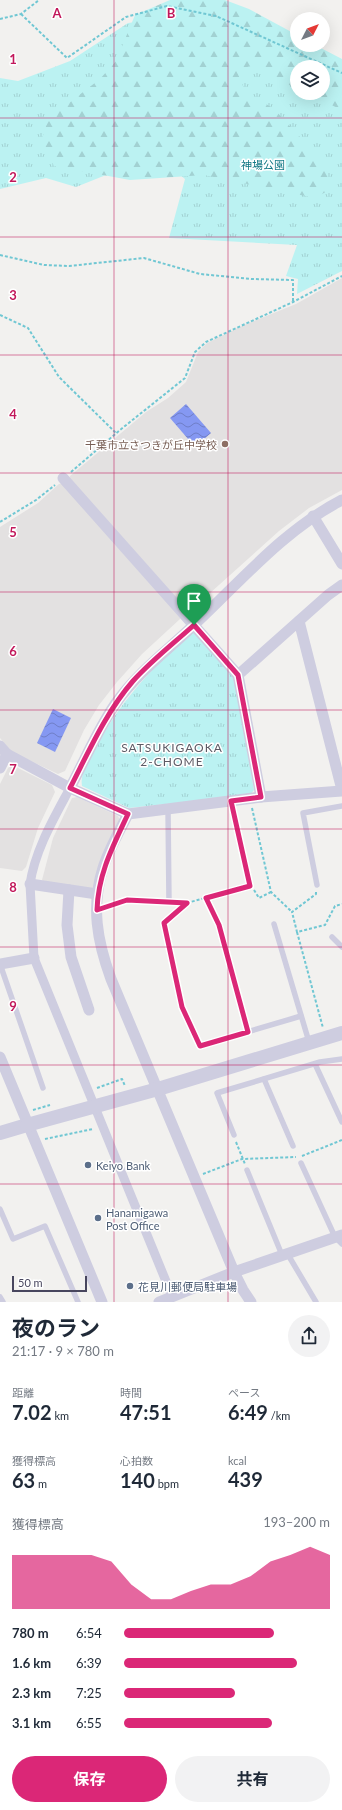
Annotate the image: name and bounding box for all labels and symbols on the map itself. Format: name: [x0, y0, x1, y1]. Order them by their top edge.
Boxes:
text: A: [51, 5, 62, 21]
text: B: [167, 5, 176, 21]
north arrow: [290, 12, 330, 52]
text: 1: [9, 51, 17, 67]
park label: 神場公園: [241, 158, 285, 171]
text: 2: [9, 169, 17, 185]
text: 3: [9, 287, 17, 303]
text: 4: [9, 406, 17, 422]
place label: 千葉市立さつきが丘中学校: [85, 438, 217, 451]
marker: 千葉市立さつきが丘中学校: [220, 439, 230, 449]
text: 5: [9, 524, 17, 540]
pin: [177, 584, 211, 625]
text: 6: [9, 643, 17, 659]
district label: SATSUKIGAOKA 2-CHOME: [121, 740, 223, 769]
text: 7: [9, 761, 17, 777]
text: 8: [9, 879, 17, 895]
text: 9: [9, 998, 17, 1014]
place label: Keiyo Bank: [96, 1159, 151, 1172]
marker: Keiyo Bank: [83, 1160, 93, 1170]
place label: Hanamigawa Post Office: [106, 1206, 168, 1232]
marker: Hanamigawa Post Office: [93, 1213, 103, 1223]
scale bar: [12, 1274, 87, 1293]
place label: 花見川郵便局駐車場: [138, 1280, 237, 1293]
marker: 花見川郵便局駐車場: [125, 1281, 135, 1291]

